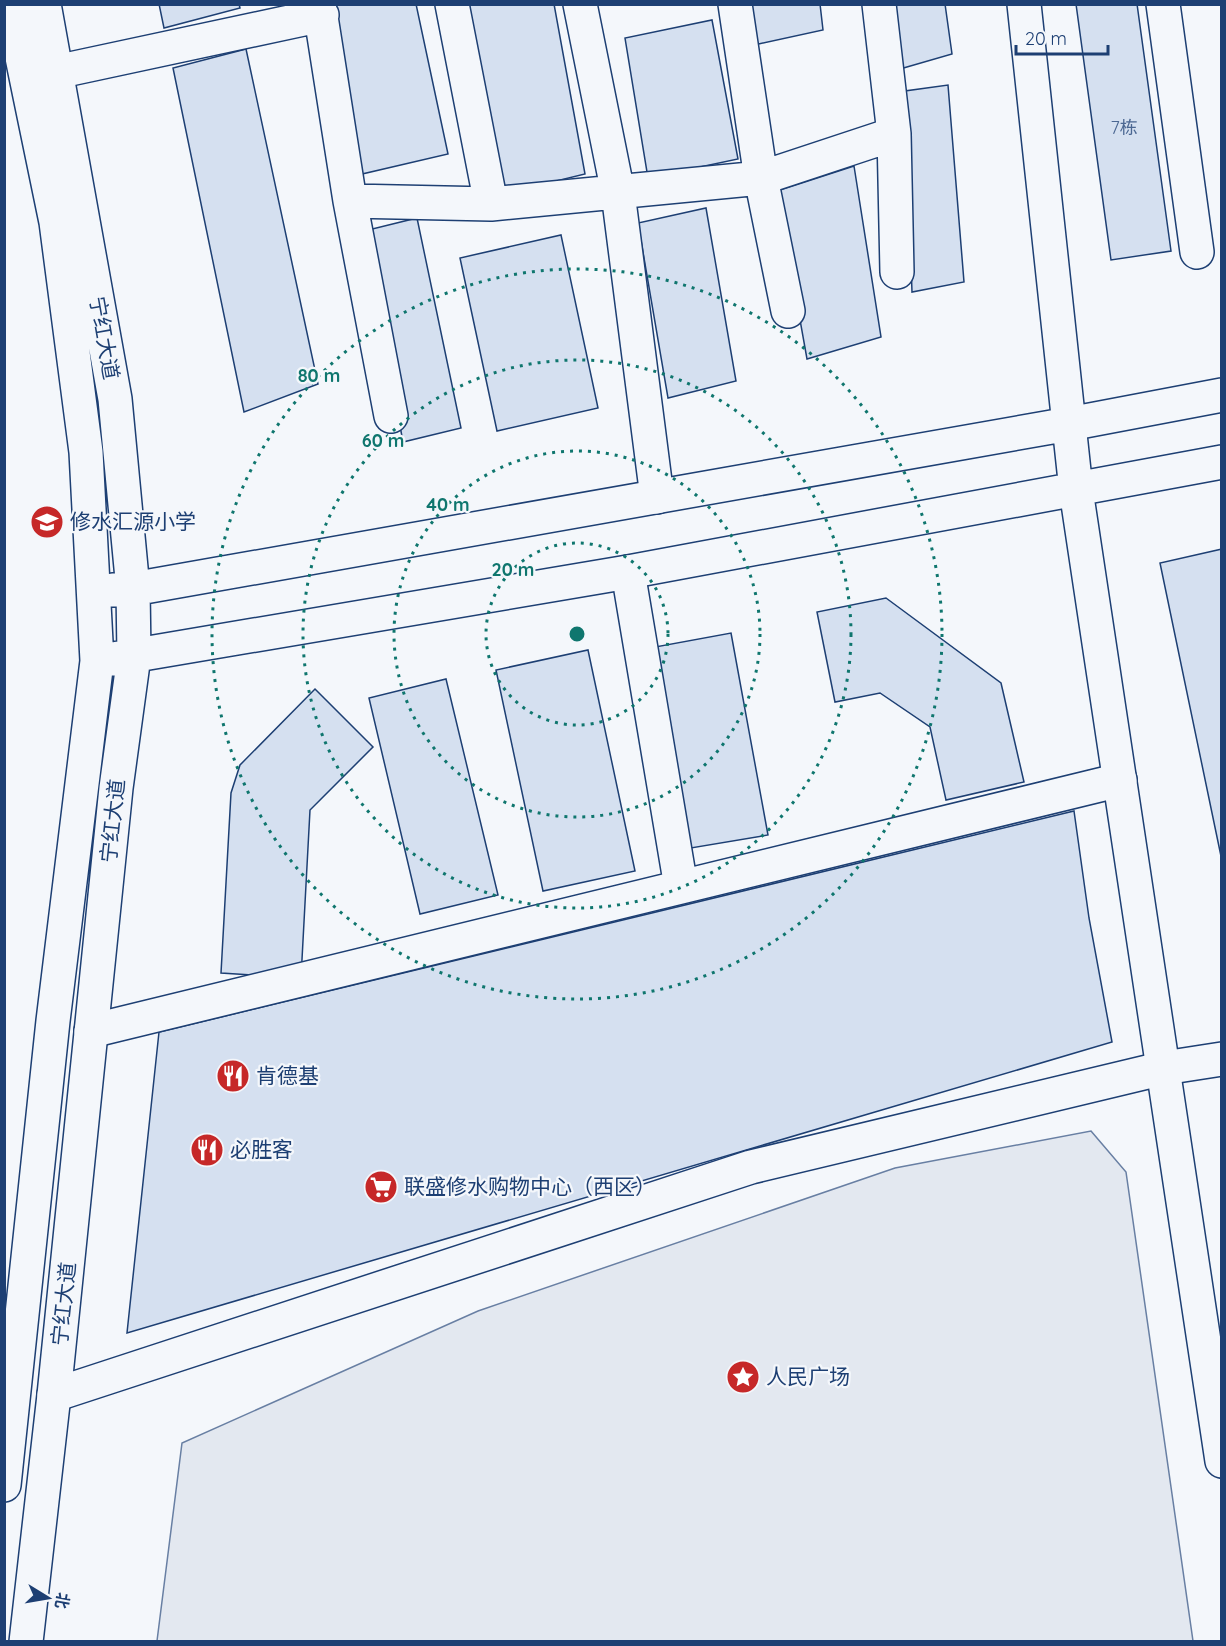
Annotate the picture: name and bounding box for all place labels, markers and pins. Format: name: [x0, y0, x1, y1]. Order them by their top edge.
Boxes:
school or university icon: 修水汇源小学: [29, 504, 65, 540]
place label: 修水汇源小学: [70, 508, 196, 534]
centre of rings: [567, 624, 587, 644]
restaurant icon: 肯德基: [215, 1058, 251, 1094]
place label: 肯德基: [256, 1062, 319, 1088]
restaurant icon: 必胜客: [189, 1132, 225, 1168]
place label: 必胜客: [230, 1136, 293, 1162]
supermarket icon: 联盛修水购物中心（西区）: [363, 1169, 399, 1205]
place label: 联盛修水购物中心（西区）: [404, 1173, 656, 1199]
place icon: 人民广场: [725, 1359, 761, 1395]
place label: 人民广场: [766, 1363, 850, 1389]

